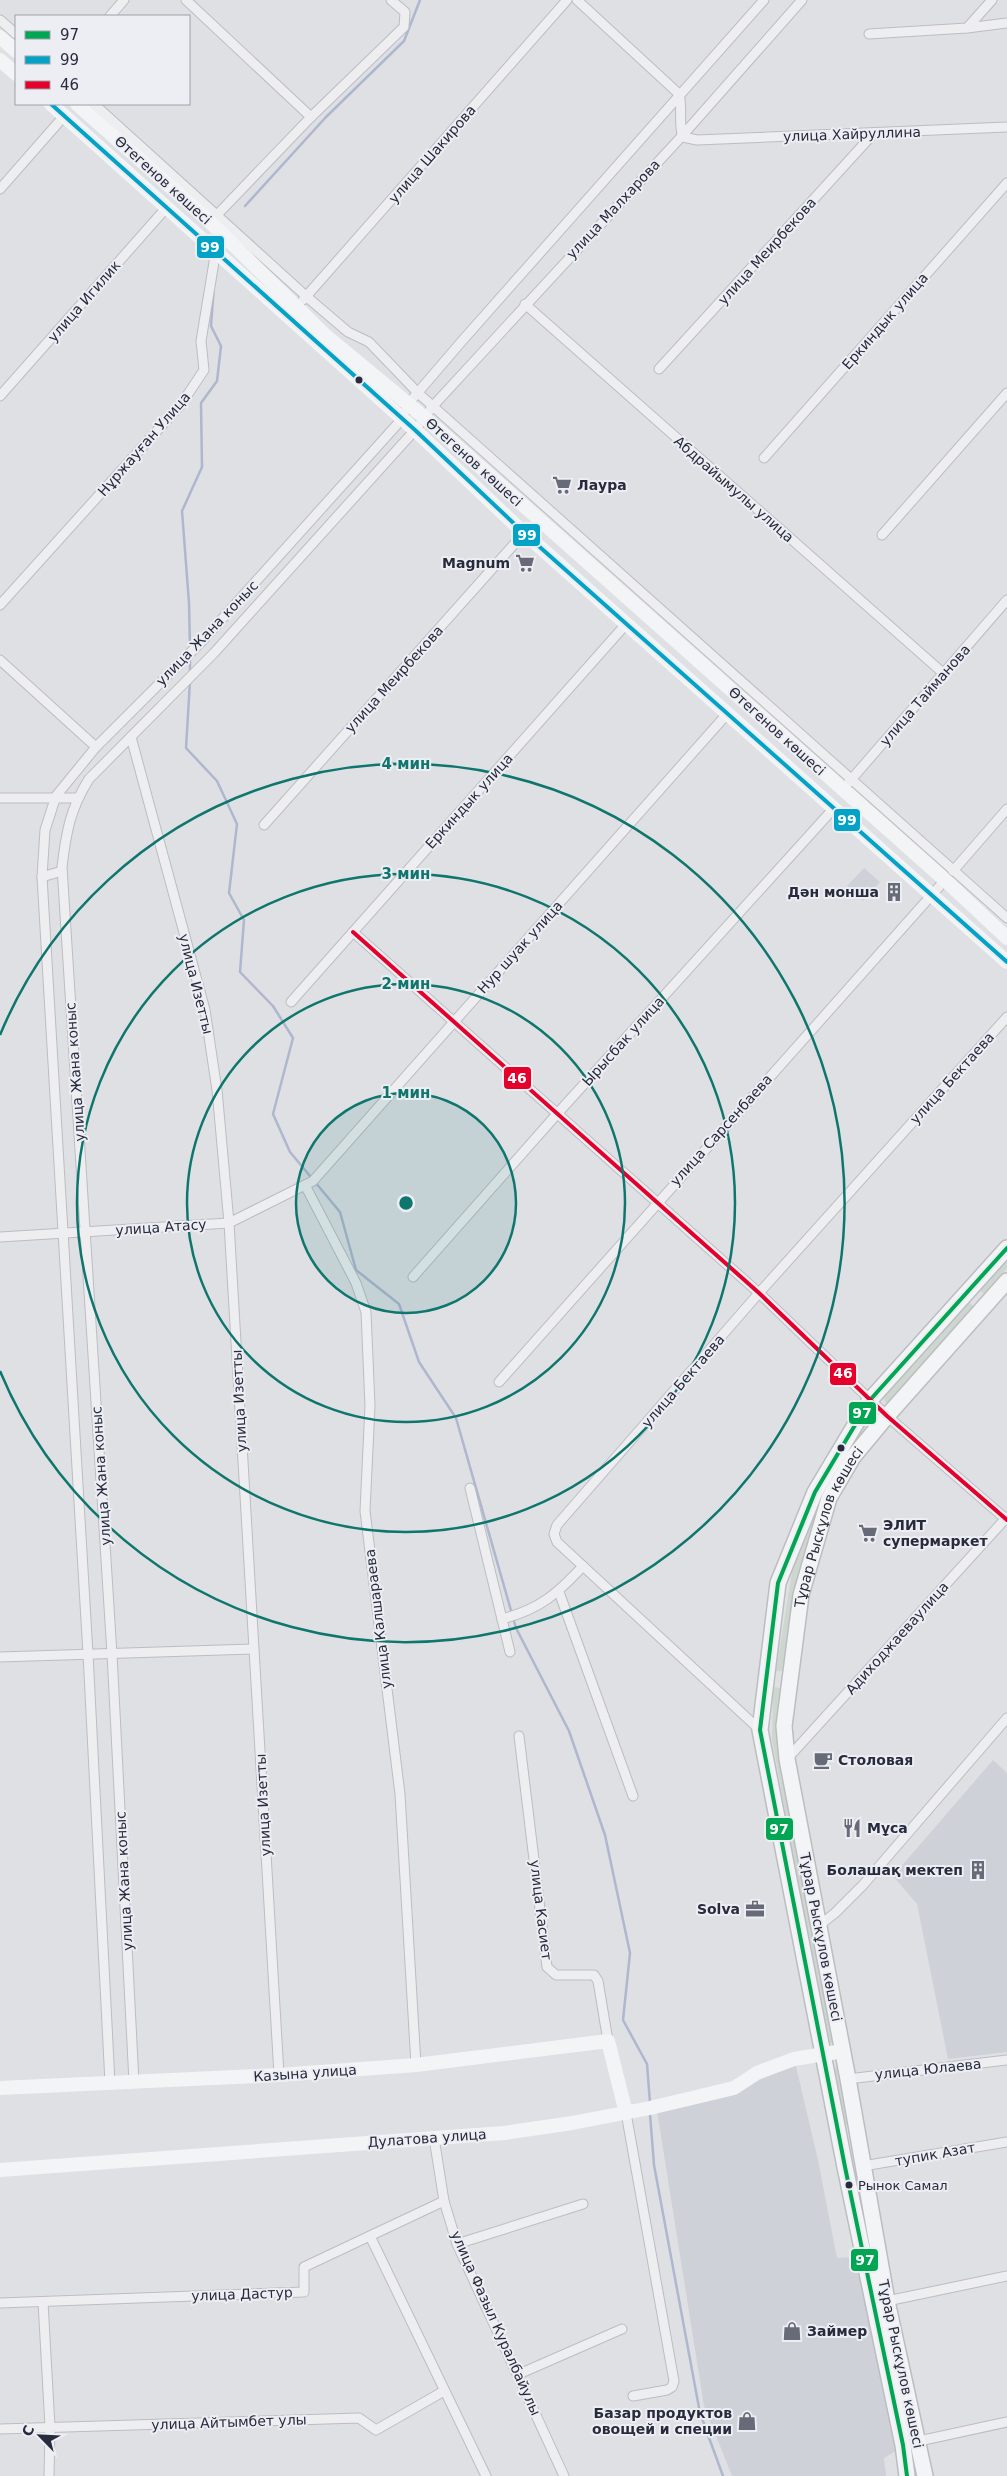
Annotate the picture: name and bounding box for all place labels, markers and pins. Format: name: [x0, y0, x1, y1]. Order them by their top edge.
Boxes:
unlabelled marker: [354, 375, 364, 385]
supermarket icon: Лаура: [551, 474, 573, 496]
place label: Лаура: [577, 477, 627, 493]
supermarket icon: Magnum: [514, 552, 536, 574]
place label: Magnum: [442, 555, 510, 571]
building icon: Дән монша: [883, 881, 905, 903]
place label: Дән монша: [787, 884, 879, 900]
centre of rings: [397, 1194, 415, 1212]
unlabelled marker: [836, 1443, 846, 1453]
place label: ЭЛИТ супермаркет: [883, 1517, 989, 1549]
supermarket icon: ЭЛИТ супермаркет: [857, 1522, 879, 1544]
cafe icon: Столовая: [812, 1749, 834, 1771]
place label: Столовая: [838, 1752, 913, 1768]
restaurant icon: Мұса: [841, 1817, 863, 1839]
place label: Мұса: [867, 1820, 908, 1836]
building icon: Болашақ мектеп: [967, 1859, 989, 1881]
place label: Болашақ мектеп: [827, 1862, 963, 1878]
office icon: Solva: [744, 1898, 766, 1920]
place label: Solva: [697, 1901, 740, 1917]
place label: Рынок Самал: [858, 2178, 948, 2193]
marker: Рынок Самал: [844, 2180, 854, 2190]
shop icon: Займер: [781, 2320, 803, 2342]
place label: Займер: [807, 2323, 867, 2339]
place label: Базар продуктов овощей и специи: [592, 2405, 732, 2437]
shop icon: Базар продуктов овощей и специи: [736, 2410, 758, 2432]

